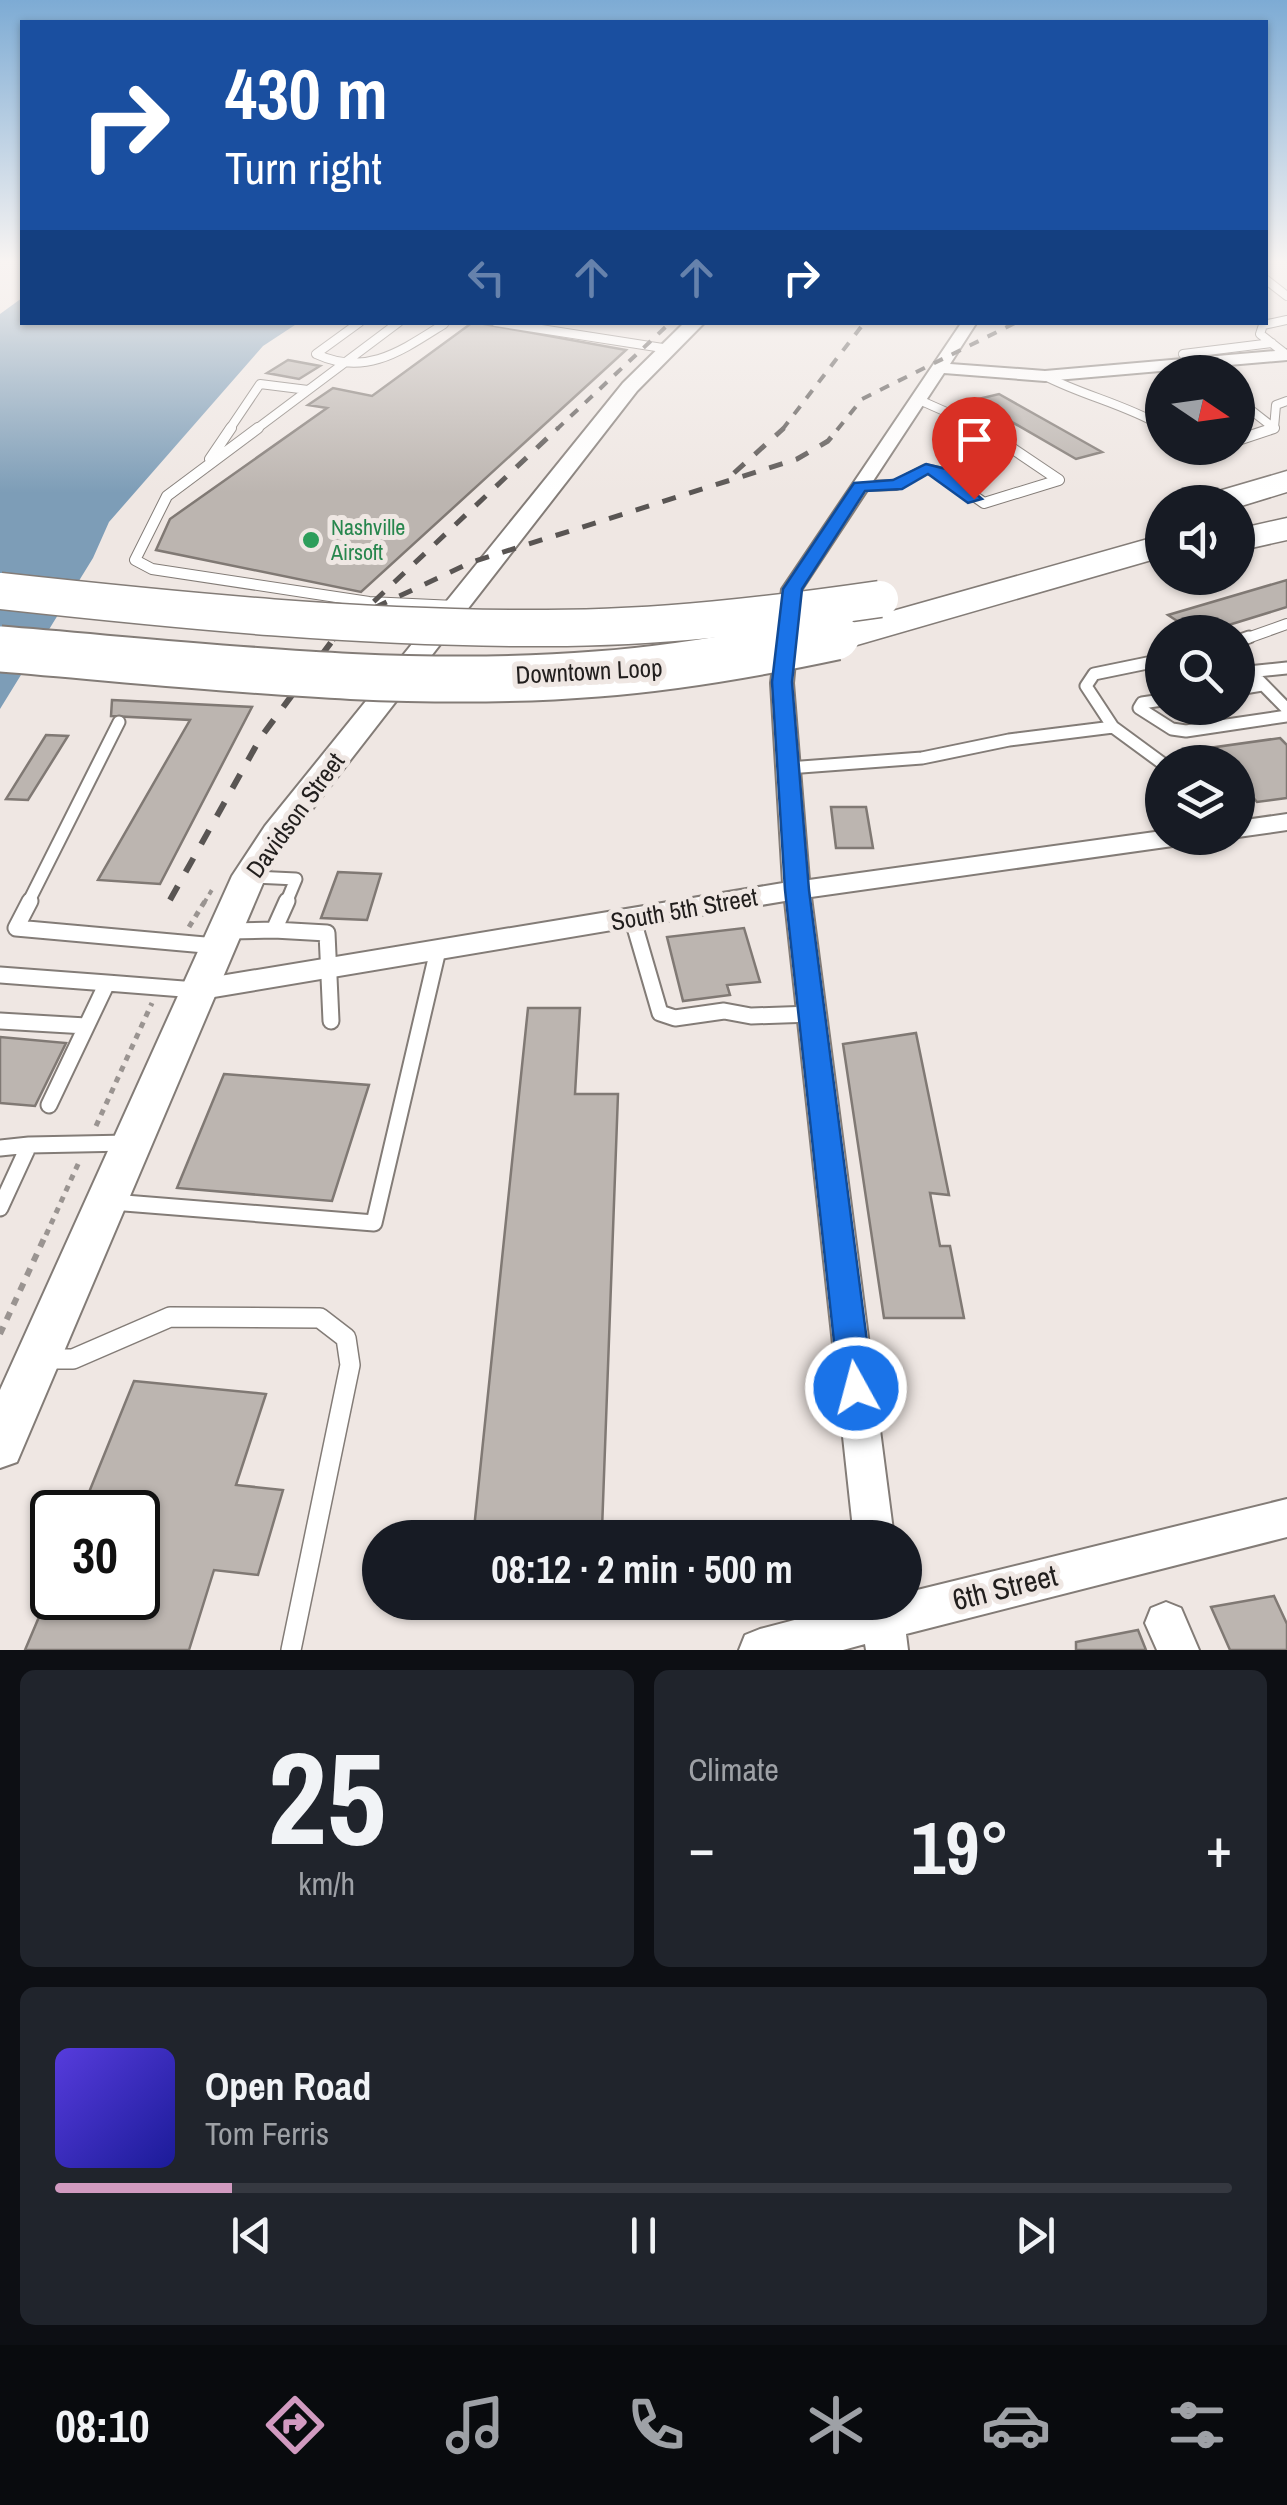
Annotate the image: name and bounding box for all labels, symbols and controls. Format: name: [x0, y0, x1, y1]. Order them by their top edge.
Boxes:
text: 430 m: [225, 47, 388, 141]
icon: right: [60, 60, 190, 190]
text: Turn right: [225, 137, 382, 198]
icon: left: [459, 250, 514, 305]
icon: ahead: [564, 250, 619, 305]
icon: ahead: [669, 250, 724, 305]
icon: right: [774, 250, 829, 305]
north arrow: [1145, 355, 1255, 465]
map controls: [1145, 355, 1255, 855]
pin: [932, 397, 1017, 500]
icon: arrive: [947, 412, 1002, 467]
button: sound: [1145, 485, 1255, 595]
place label: Nashville Airsoft: [330, 512, 405, 567]
marker: Nashville Airsoft: [300, 529, 322, 551]
button: search: [1145, 615, 1255, 725]
street label: Downtown Loop: [515, 650, 663, 692]
street label: Davidson Street: [238, 745, 352, 884]
button: layers: [1145, 745, 1255, 855]
street label: South 5th Street: [608, 879, 760, 939]
position arrow: [804, 1336, 908, 1440]
speed limit sign: 30: [30, 1490, 160, 1620]
text: 08:12 · 2 min · 500 m: [491, 1544, 793, 1595]
street label: 6th Street: [948, 1555, 1062, 1619]
text: 25: [267, 1709, 386, 1885]
text: Climate: [689, 1748, 779, 1791]
text: 19°: [911, 1796, 1009, 1897]
text: −: [689, 1810, 715, 1884]
text: +: [1206, 1810, 1232, 1884]
text: km/h: [298, 1862, 355, 1905]
text: Open Road: [205, 2061, 371, 2112]
text: Tom Ferris: [205, 2112, 329, 2155]
icon: previous: [224, 2208, 279, 2263]
icon: pause: [616, 2208, 671, 2263]
icon: next: [1008, 2208, 1063, 2263]
icon: directions: [260, 2390, 330, 2460]
icon: music: [440, 2390, 510, 2460]
icon: phone: [621, 2390, 691, 2460]
icon: climate: [801, 2390, 871, 2460]
icon: car: [981, 2390, 1051, 2460]
icon: filters: [1162, 2390, 1232, 2460]
text: 08:10: [55, 2395, 150, 2456]

